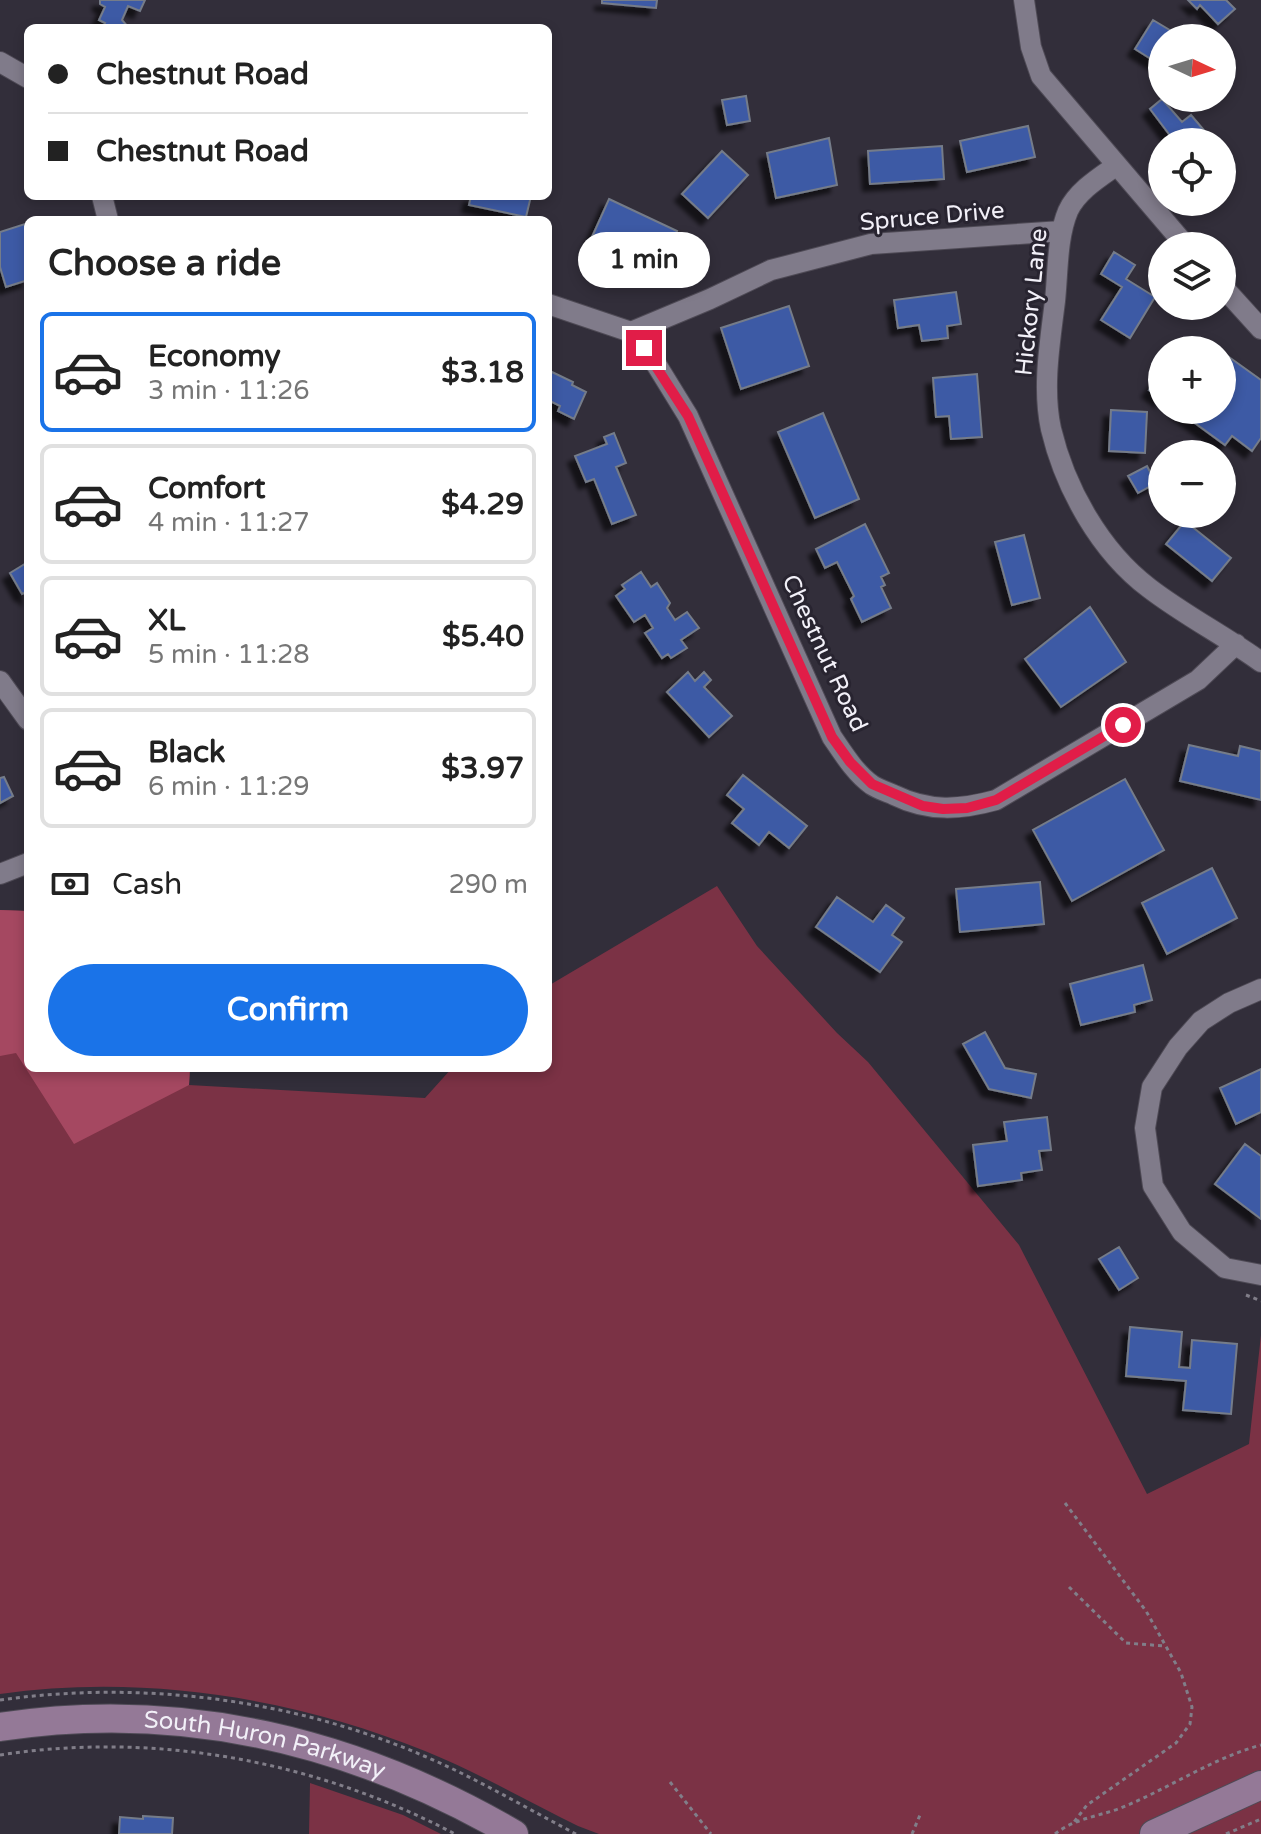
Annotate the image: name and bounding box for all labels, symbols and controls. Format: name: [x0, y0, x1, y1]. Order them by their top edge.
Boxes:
north arrow: [1148, 24, 1236, 112]
map controls: [1148, 24, 1236, 528]
text: Chestnut Road: [96, 56, 309, 93]
button: locate: [1148, 128, 1236, 216]
text: Chestnut Road: [96, 133, 309, 170]
street label: Spruce Drive: [858, 196, 1006, 237]
street label: Hickory Lane: [1009, 227, 1054, 377]
callout: 1 min: [578, 232, 710, 288]
button: layers: [1148, 232, 1236, 320]
text: Choose a ride: [48, 242, 281, 285]
text: 1 min: [609, 244, 679, 275]
route end: [626, 330, 662, 366]
icon: car: [52, 336, 124, 408]
button: +: [1148, 336, 1236, 424]
text: Economy: [148, 338, 281, 375]
text: $3.18: [441, 354, 524, 391]
text: 3 min · 11:26: [148, 375, 310, 406]
button: −: [1148, 440, 1236, 528]
icon: car: [52, 468, 124, 540]
text: Comfort: [148, 470, 266, 507]
text: $4.29: [441, 486, 524, 523]
text: 4 min · 11:27: [148, 507, 310, 538]
street label: Chestnut Road: [775, 570, 874, 737]
icon: car: [52, 600, 124, 672]
text: XL: [148, 602, 185, 639]
text: $5.40: [442, 618, 524, 655]
text: 5 min · 11:28: [148, 639, 310, 670]
route start: [1105, 707, 1141, 743]
icon: car: [52, 732, 124, 804]
text: Black: [148, 734, 225, 771]
text: $3.97: [441, 750, 524, 787]
text: 6 min · 11:29: [148, 771, 310, 802]
icon: cash: [48, 862, 92, 906]
text: Cash: [112, 866, 182, 903]
text: 290 m: [448, 869, 528, 900]
button: Confirm: [48, 964, 528, 1056]
street label: South Huron Parkway: [143, 1705, 390, 1785]

